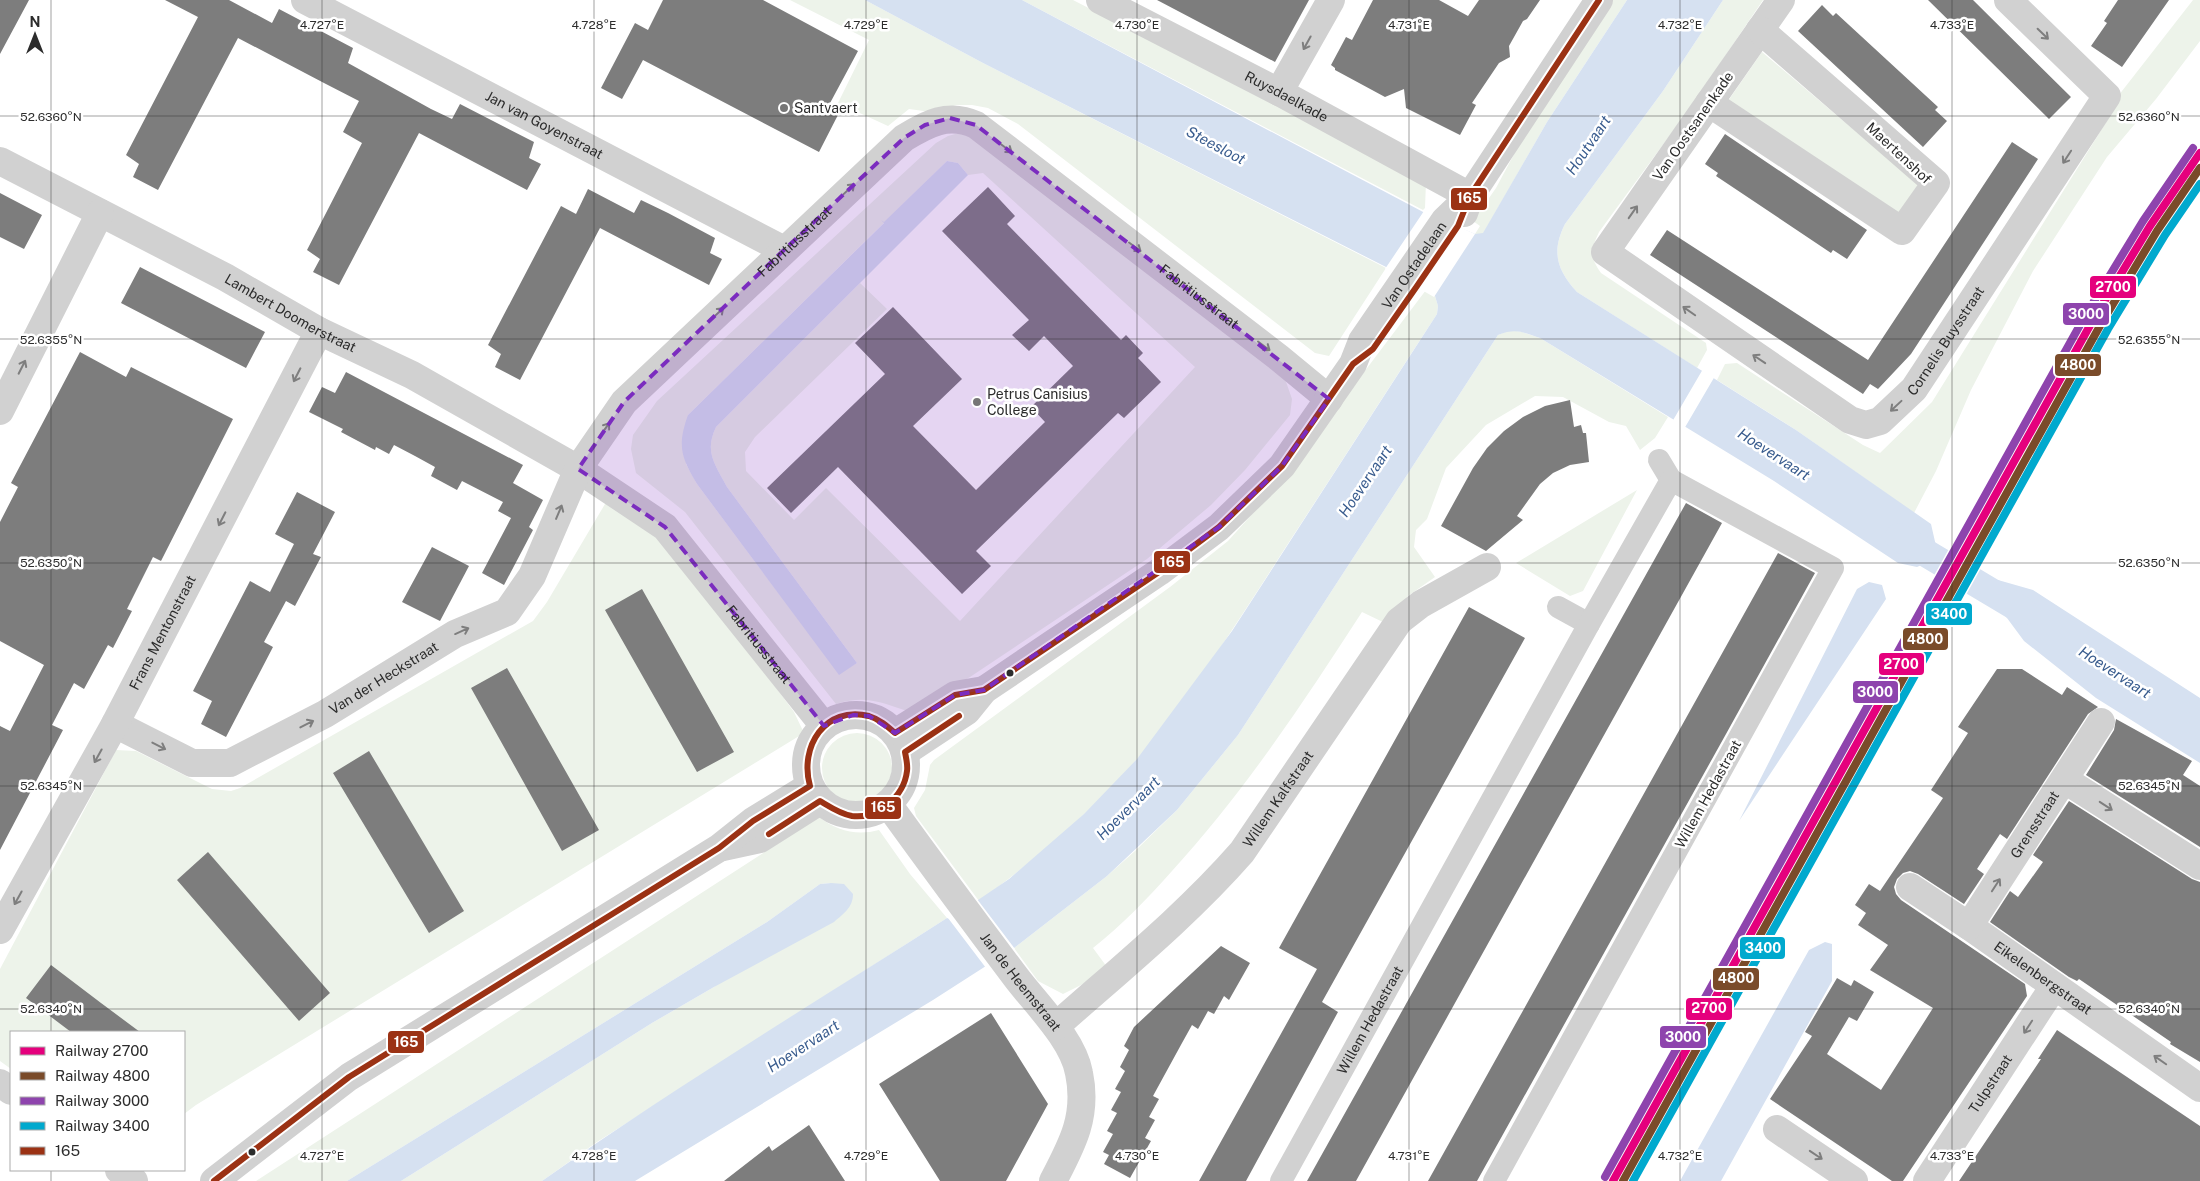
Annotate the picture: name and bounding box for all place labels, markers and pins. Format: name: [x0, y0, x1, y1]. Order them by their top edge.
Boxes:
place label: Santvaert: [794, 100, 858, 116]
marker: Santvaert: [778, 102, 790, 114]
place label: Petrus Canisius College: [987, 386, 1087, 418]
marker: Petrus Canisius College: [971, 396, 983, 408]
unlabelled marker: [1005, 668, 1015, 678]
unlabelled marker: [247, 1147, 257, 1157]

